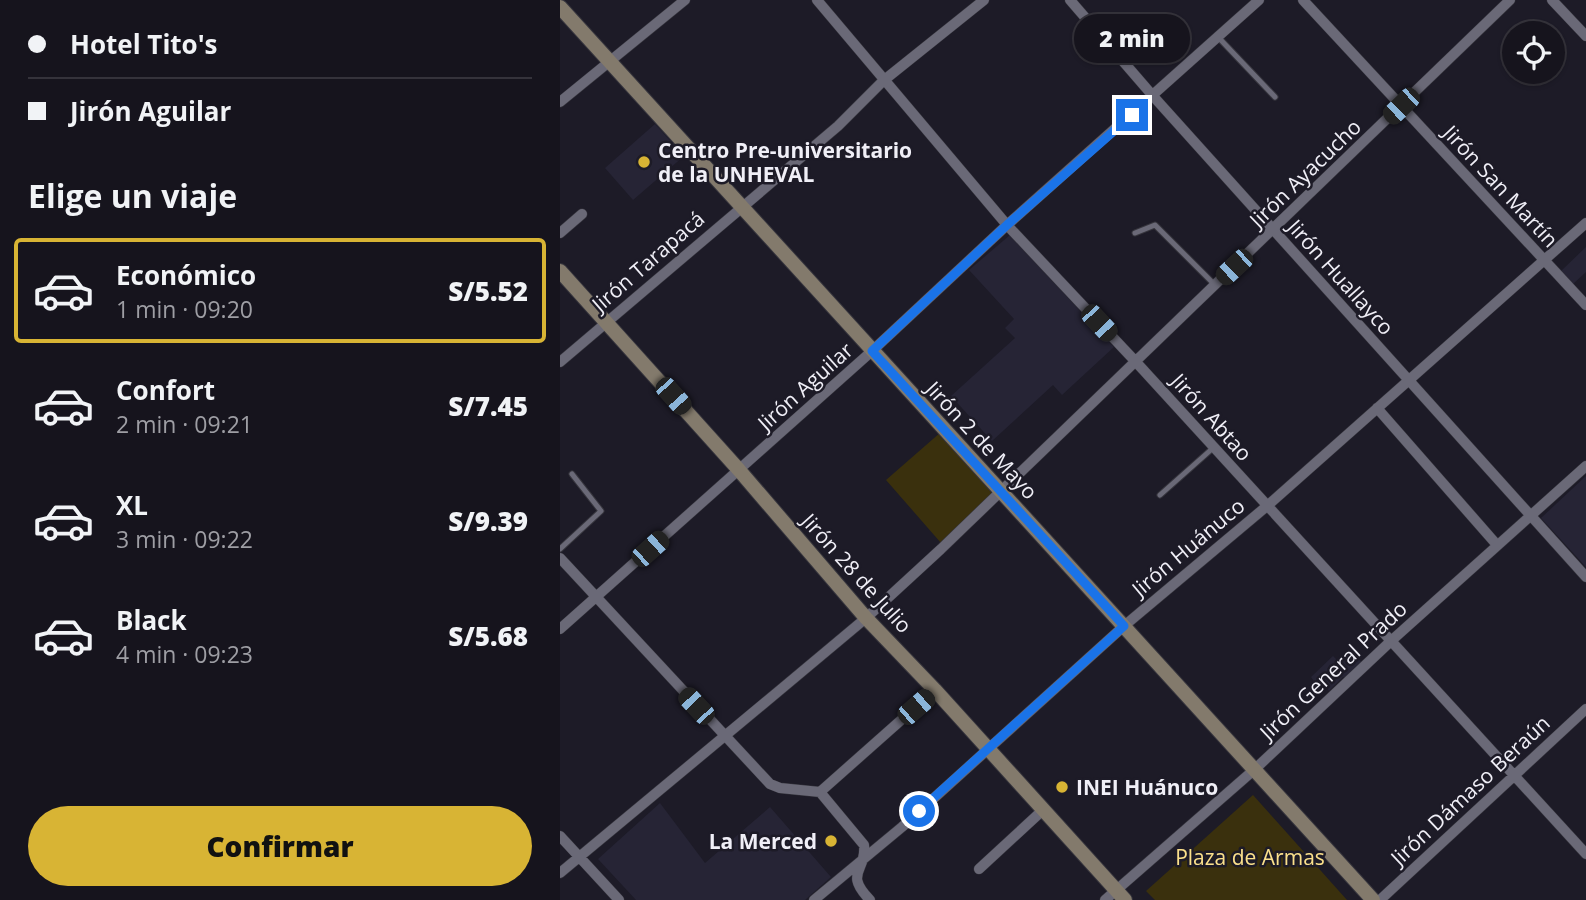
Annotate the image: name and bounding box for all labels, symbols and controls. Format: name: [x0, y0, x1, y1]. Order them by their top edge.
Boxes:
callout: 2 min: [1074, 13, 1190, 62]
map controls: [1502, 21, 1565, 84]
button: locate: [1502, 21, 1565, 84]
text: 2 min: [1099, 22, 1165, 54]
text: Hotel Tito's: [70, 26, 218, 62]
car: [1379, 84, 1424, 128]
text: Jirón Aguilar: [70, 93, 231, 129]
route end: [1116, 99, 1148, 131]
street label: Jirón Ayacucho: [1242, 113, 1367, 235]
street label: Jirón San Martín: [1436, 118, 1565, 253]
place label: Centro Pre-universitario de la UNHEVAL: [658, 136, 912, 188]
marker: Centro Pre-universitario de la UNHEVAL: [636, 154, 652, 170]
text: Elige un viaje: [28, 174, 237, 217]
street label: Jirón Tarapacá: [584, 204, 710, 319]
street label: Jirón Huallayco: [1280, 212, 1400, 341]
car: [1212, 245, 1257, 289]
text: Económico: [116, 257, 256, 293]
icon: car: [32, 259, 95, 322]
text: S/5.52: [448, 273, 528, 309]
text: 1 min · 09:20: [116, 293, 253, 325]
car: [1077, 300, 1122, 346]
street label: Jirón Aguilar: [750, 336, 859, 438]
street label: Jirón Abtao: [1164, 366, 1259, 467]
text: Confort: [116, 372, 215, 408]
car: [652, 373, 695, 419]
street label: Jirón 2 de Mayo: [919, 373, 1044, 505]
icon: car: [32, 374, 95, 437]
text: S/7.45: [448, 388, 528, 424]
text: 2 min · 09:21: [116, 408, 253, 440]
text: XL: [116, 487, 148, 523]
icon: car: [32, 489, 95, 552]
street label: Jirón Huánuco: [1124, 492, 1250, 604]
text: S/9.39: [448, 503, 528, 539]
street label: Jirón 28 de Julio: [794, 506, 918, 639]
text: 3 min · 09:22: [116, 523, 253, 555]
car: [628, 527, 673, 571]
street label: Jirón General Prado: [1252, 594, 1413, 747]
text: Black: [116, 602, 187, 638]
icon: car: [32, 604, 95, 667]
text: S/5.68: [448, 618, 528, 654]
text: 4 min · 09:23: [116, 638, 253, 670]
car: [674, 683, 719, 729]
car: [894, 685, 939, 729]
street label: Jirón Dámaso Beraún: [1383, 709, 1556, 873]
place label: INEI Huánuco: [1076, 773, 1218, 801]
marker: INEI Huánuco: [1054, 779, 1070, 795]
route start: [903, 795, 935, 827]
button: Confirmar: [28, 806, 532, 886]
place label: La Merced: [709, 827, 817, 855]
marker: La Merced: [823, 833, 839, 849]
park label: Plaza de Armas: [1175, 843, 1325, 871]

